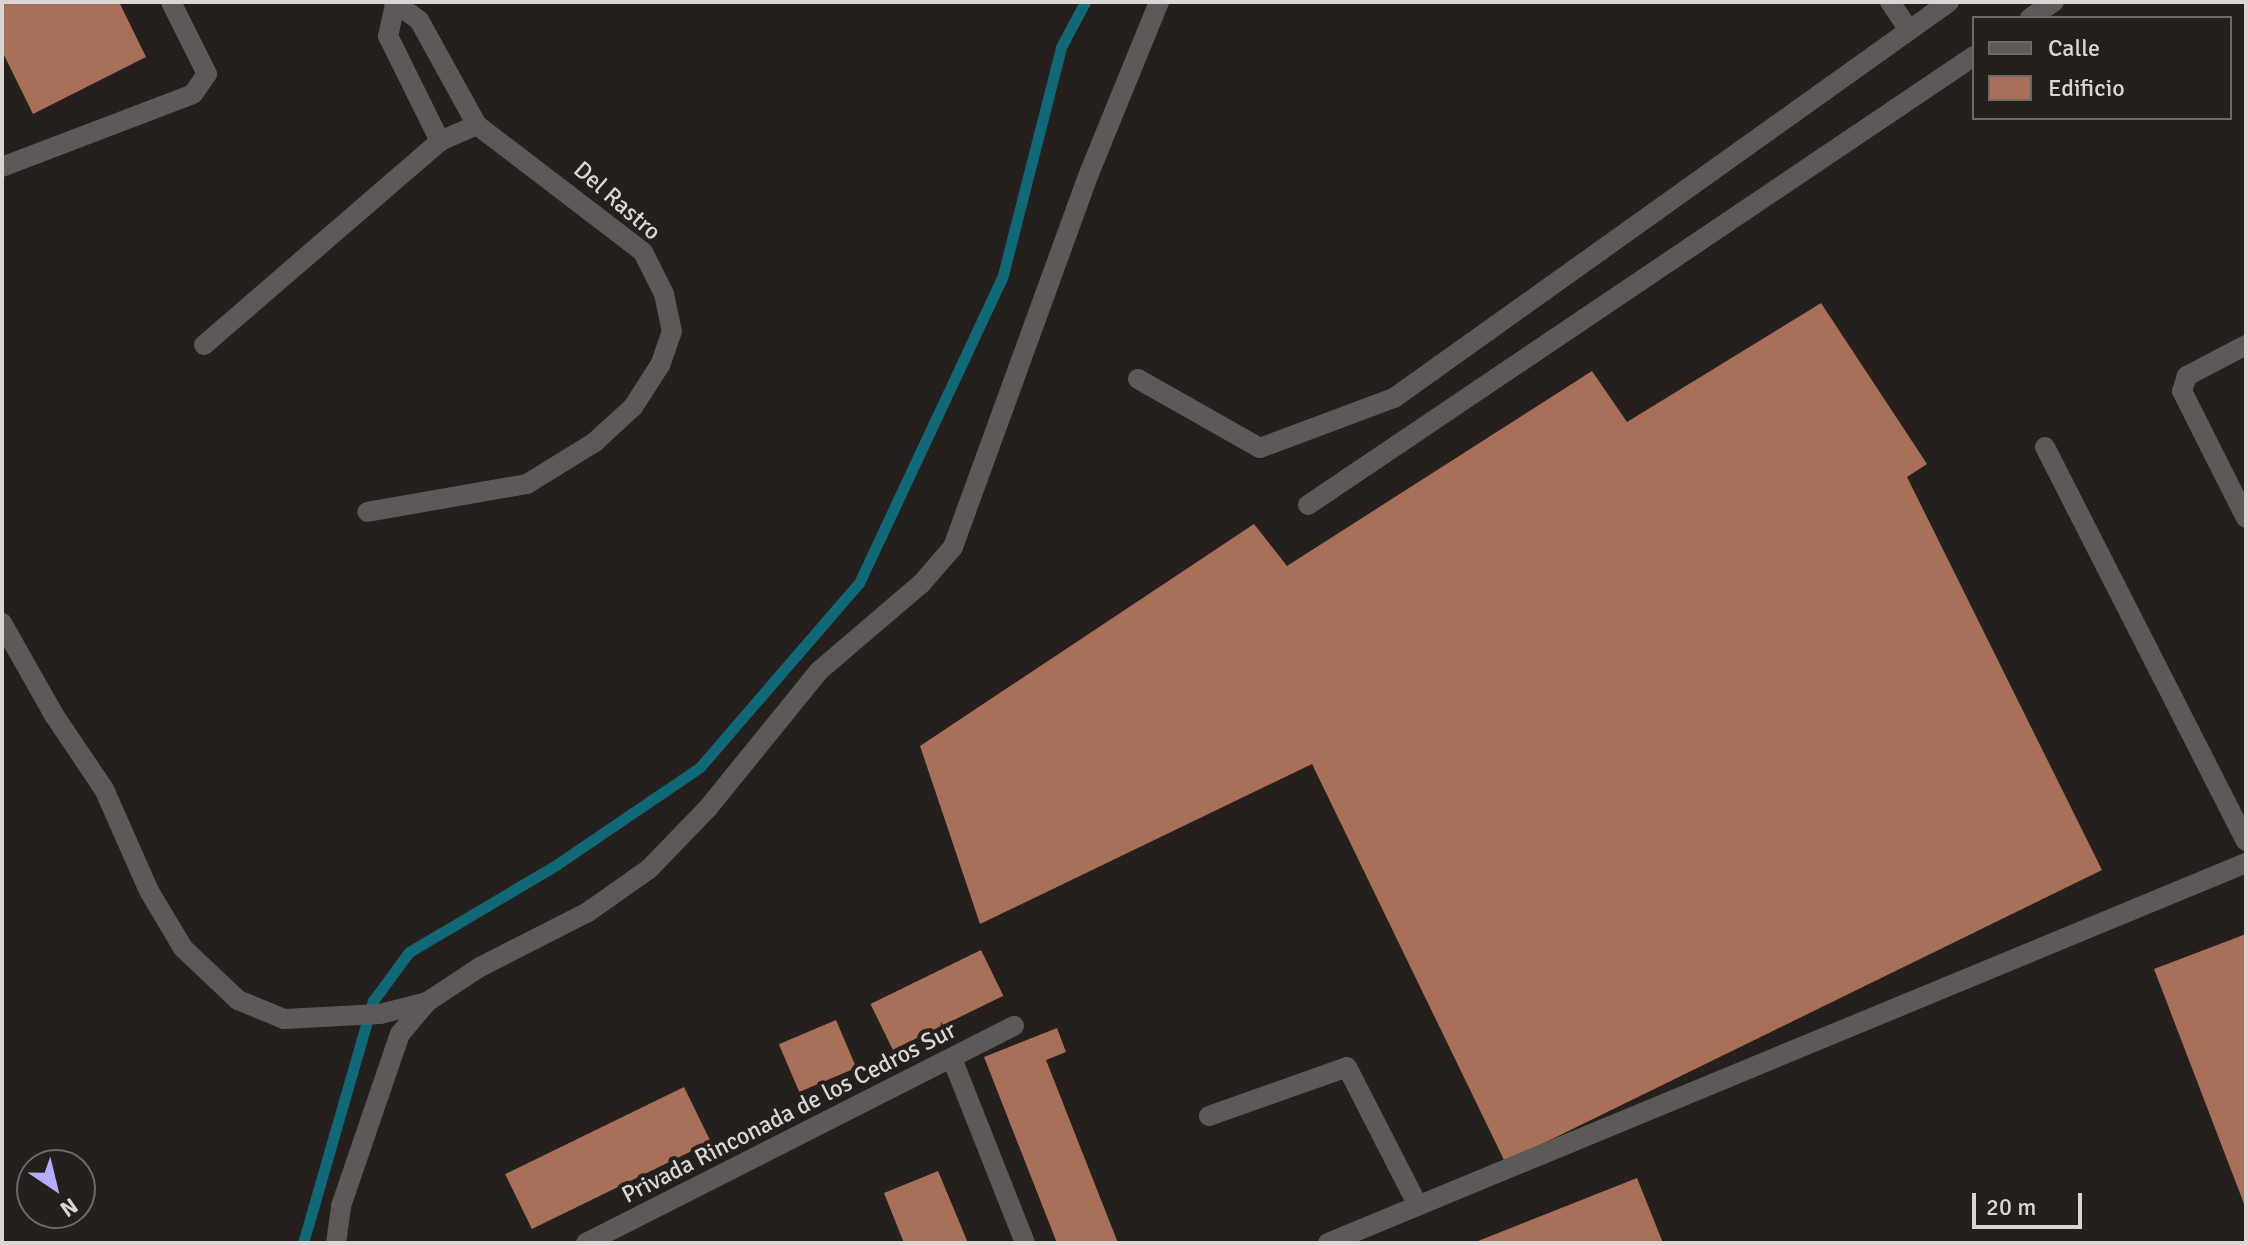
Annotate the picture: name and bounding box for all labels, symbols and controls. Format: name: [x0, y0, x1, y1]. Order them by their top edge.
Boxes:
legend: [1972, 16, 2232, 120]
text: Calle: [2048, 33, 2100, 63]
text: Edificio: [2048, 73, 2125, 103]
street label: Del Rastro: [568, 155, 666, 247]
street label: Privada Rinconada de los Cedros Sur: [617, 1016, 961, 1210]
north arrow: [16, 1149, 96, 1229]
scale bar: [1976, 1177, 2086, 1227]
text: N: [55, 1192, 83, 1223]
text: 20 m: [1986, 1192, 2036, 1222]

